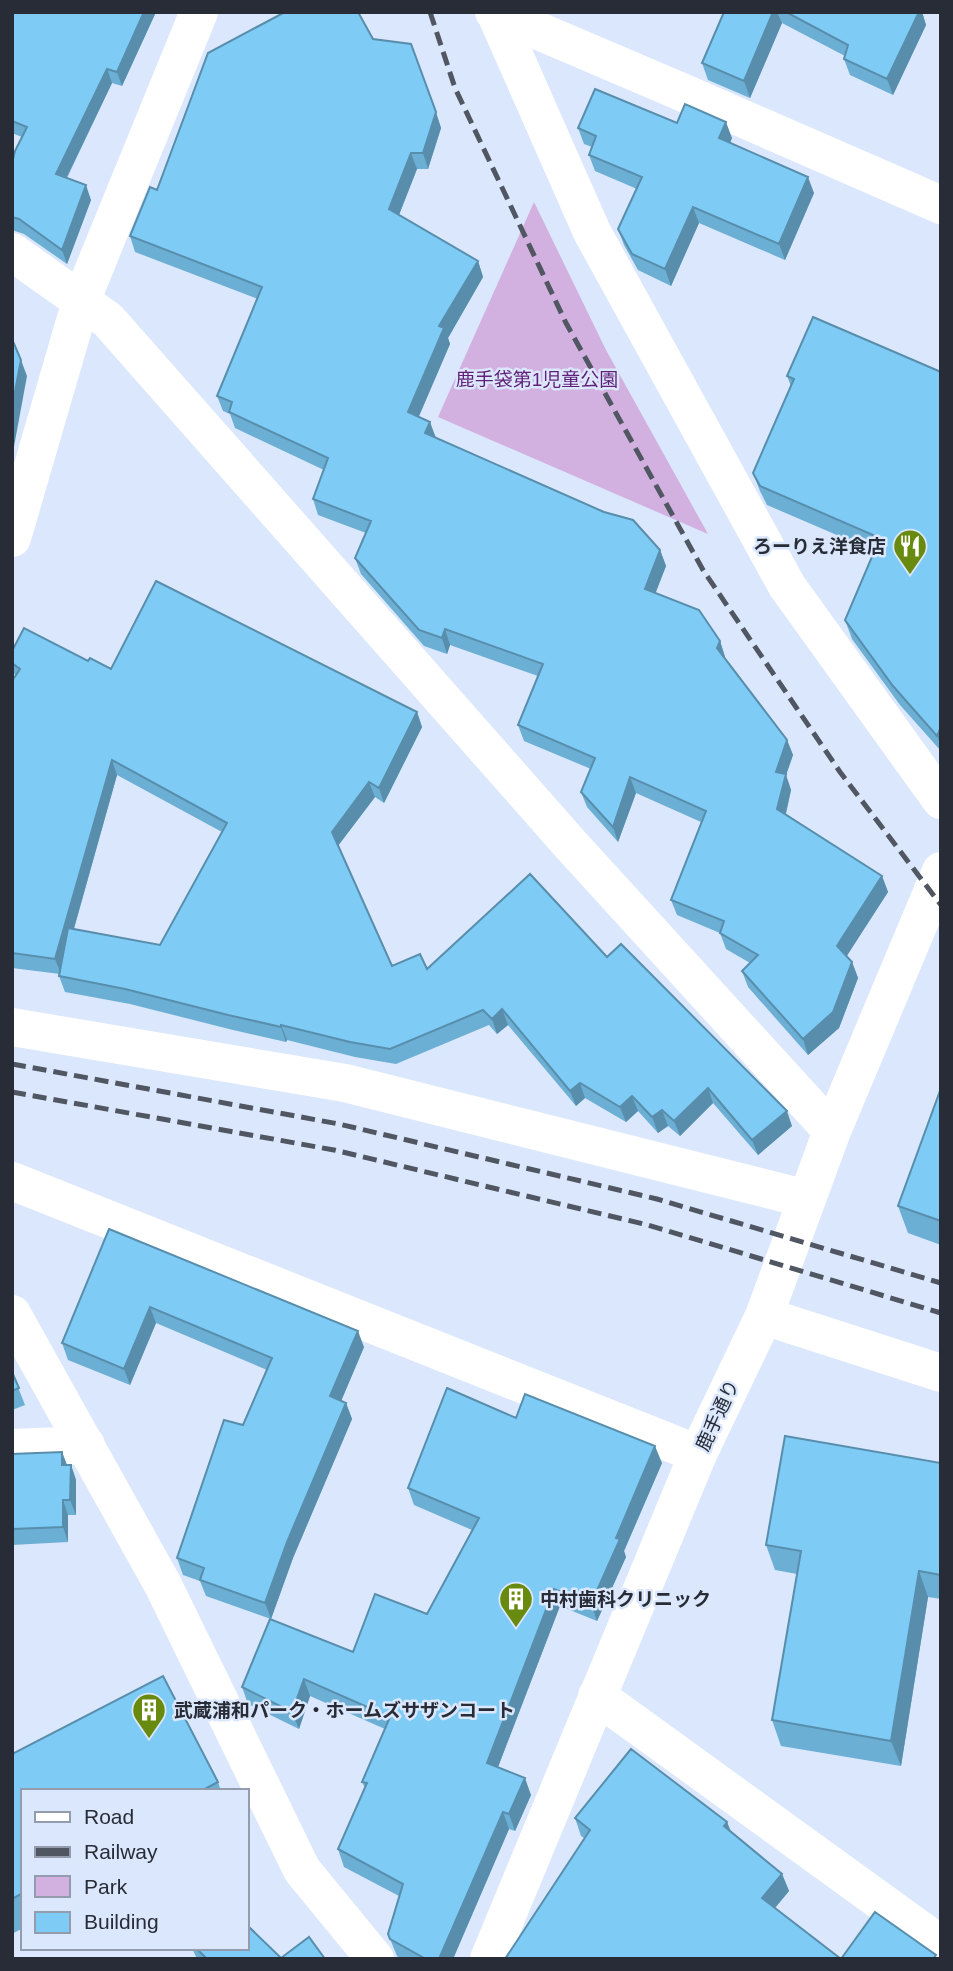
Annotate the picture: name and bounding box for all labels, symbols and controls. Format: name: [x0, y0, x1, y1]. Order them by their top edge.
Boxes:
park label: 鹿手袋第1児童公園: [456, 369, 618, 390]
restaurant icon: ろーりえ洋食店: [891, 527, 929, 576]
place label: ろーりえ洋食店: [753, 536, 886, 557]
street label: 鹿手通り: [692, 1376, 743, 1454]
building icon: 中村歯科クリニック: [497, 1580, 535, 1629]
place label: 中村歯科クリニック: [540, 1589, 711, 1610]
building icon: 武蔵浦和パーク・ホームズサザンコート: [130, 1691, 168, 1740]
place label: 武蔵浦和パーク・ホームズサザンコート: [174, 1700, 515, 1721]
legend: [21, 1789, 248, 1950]
text: Road: [84, 1805, 134, 1828]
text: Railway: [84, 1840, 158, 1863]
text: Park: [84, 1875, 128, 1898]
text: Building: [84, 1910, 159, 1933]

